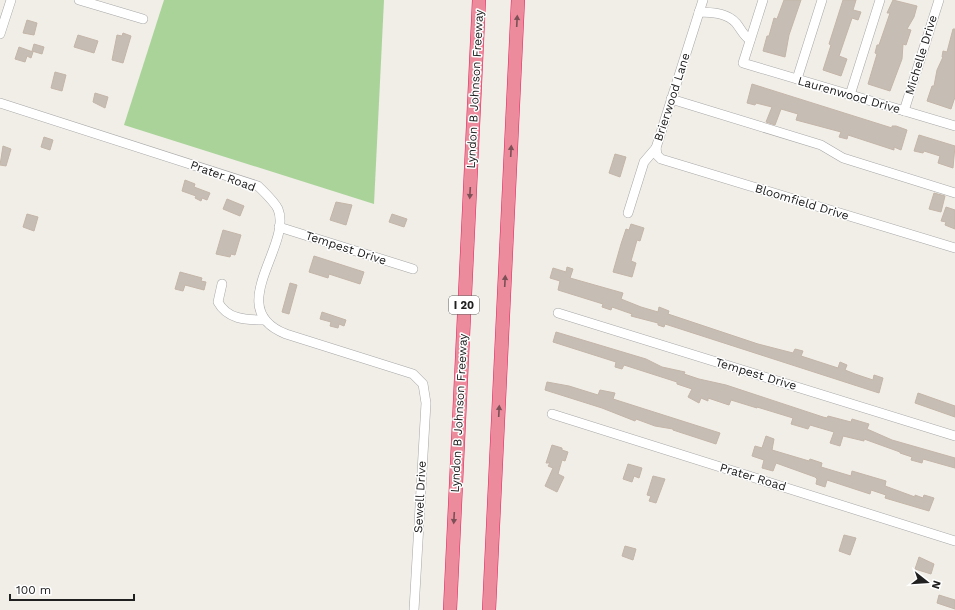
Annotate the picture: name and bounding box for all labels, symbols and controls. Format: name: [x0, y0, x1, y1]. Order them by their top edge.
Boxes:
street label: Lyndon B Johnson Freeway: [464, 8, 486, 169]
street label: Michelle Drive: [902, 13, 940, 97]
one-way arrow: [514, 15, 521, 27]
street label: Brierwood Lane: [651, 51, 693, 143]
street label: Laurenwood Drive: [796, 74, 902, 116]
one-way arrow: [508, 145, 515, 157]
street label: Prater Road: [188, 158, 258, 194]
street label: Bloomfield Drive: [753, 181, 851, 223]
one-way arrow: [466, 187, 473, 199]
street label: Tempest Drive: [304, 228, 388, 268]
one-way arrow: [502, 274, 508, 287]
road number: I 20: [449, 296, 479, 314]
street label: Lyndon B Johnson Freeway: [448, 332, 470, 493]
street label: Tempest Drive: [714, 355, 798, 393]
one-way arrow: [496, 404, 502, 417]
street label: Prater Road: [718, 460, 788, 494]
street label: Sewell Drive: [411, 461, 429, 533]
one-way arrow: [451, 512, 458, 524]
north arrow: [907, 562, 947, 602]
scale bar: [10, 576, 134, 602]
text: N: [929, 579, 943, 591]
text: 100 m: [16, 583, 51, 597]

